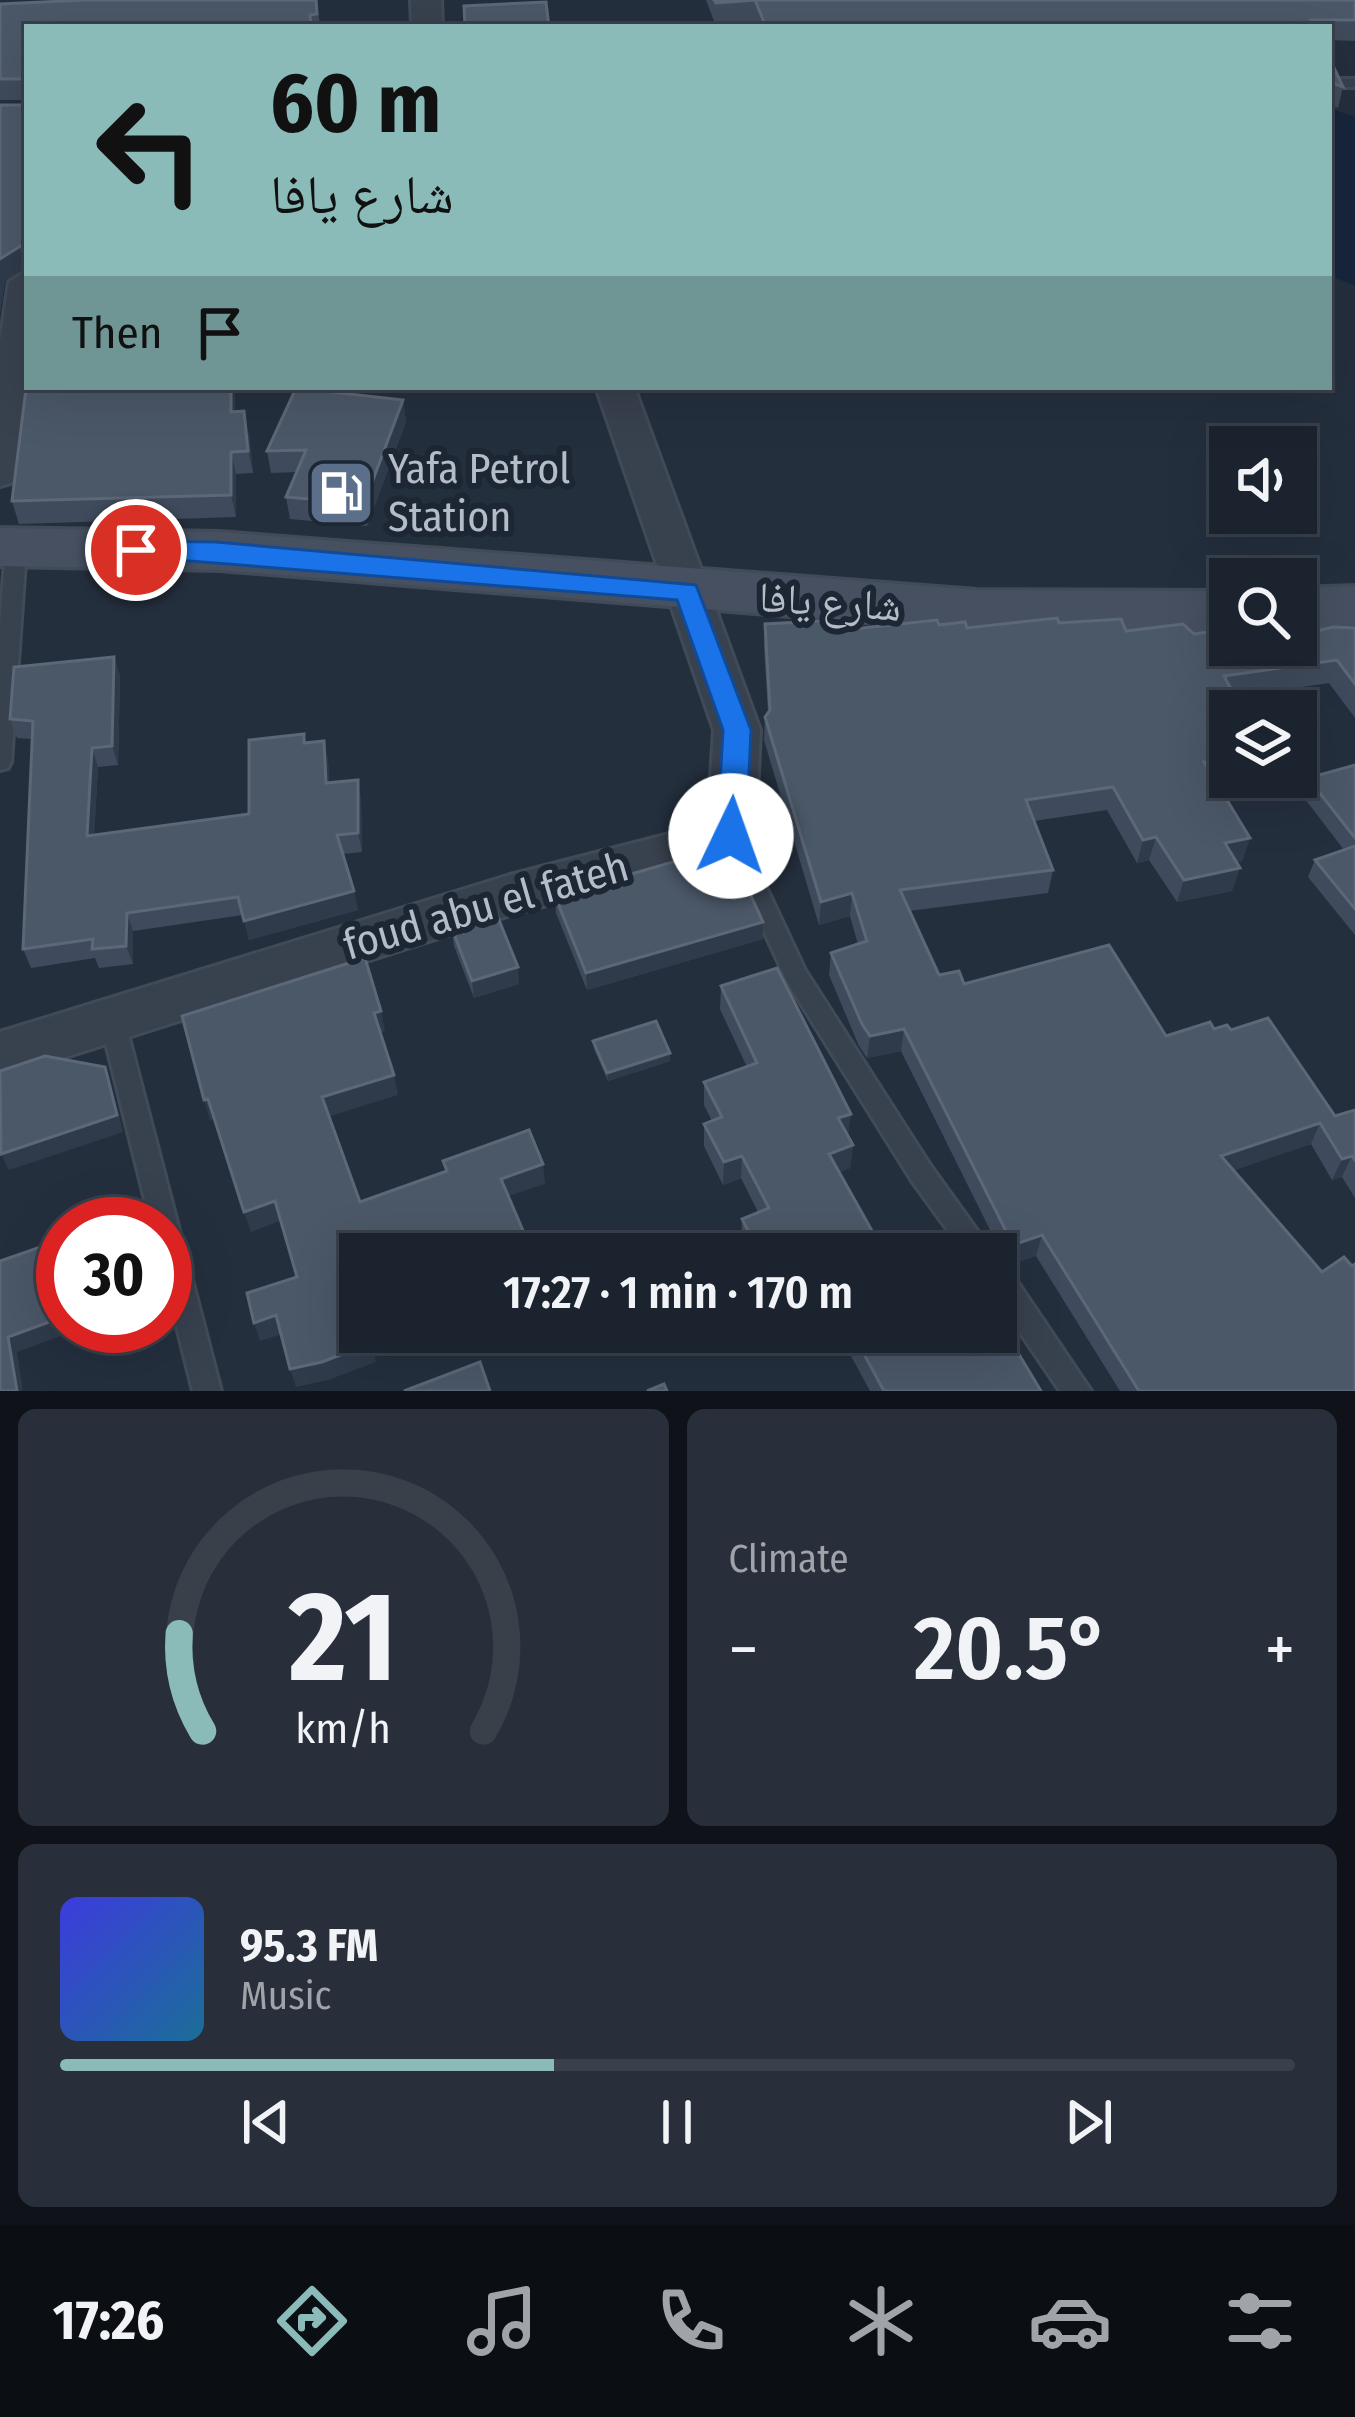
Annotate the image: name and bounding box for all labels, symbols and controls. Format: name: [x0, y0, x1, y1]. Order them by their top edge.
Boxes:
text: 60 m: [270, 53, 441, 154]
icon: left: [72, 72, 228, 228]
text: شارع يافا: [270, 163, 454, 227]
icon: arrive: [187, 300, 253, 366]
text: Then: [72, 306, 163, 360]
map controls: [1209, 426, 1317, 798]
button: sound: [1209, 426, 1317, 534]
place label: Yafa Petrol Station: [388, 444, 570, 542]
fuel station icon: Yafa Petrol Station: [306, 458, 376, 528]
pin: [85, 499, 187, 601]
icon: arrive: [103, 517, 169, 583]
button: search: [1209, 558, 1317, 666]
street label: شارع يافا: [757, 572, 903, 633]
button: layers: [1209, 690, 1317, 798]
position arrow: [668, 773, 794, 899]
street label: foud abu el fateh: [338, 841, 634, 971]
speed limit sign: 30: [36, 1197, 192, 1353]
text: 17:27 · 1 min · 170 m: [503, 1266, 853, 1320]
text: Climate: [729, 1536, 849, 1582]
text: 21: [288, 1563, 397, 1713]
text: 20.5°: [914, 1595, 1110, 1703]
text: −: [729, 1610, 758, 1689]
text: +: [1265, 1610, 1295, 1689]
text: km/h: [295, 1702, 391, 1753]
text: 95.3 FM: [240, 1919, 378, 1973]
text: Music: [240, 1973, 331, 2019]
icon: previous: [233, 2089, 299, 2155]
icon: pause: [644, 2089, 710, 2155]
icon: next: [1056, 2089, 1122, 2155]
icon: directions: [270, 2279, 354, 2363]
icon: music: [460, 2279, 544, 2363]
icon: phone: [649, 2279, 733, 2363]
icon: climate: [839, 2279, 923, 2363]
icon: car: [1028, 2279, 1112, 2363]
icon: filters: [1218, 2279, 1302, 2363]
text: 17:26: [53, 2289, 164, 2353]

